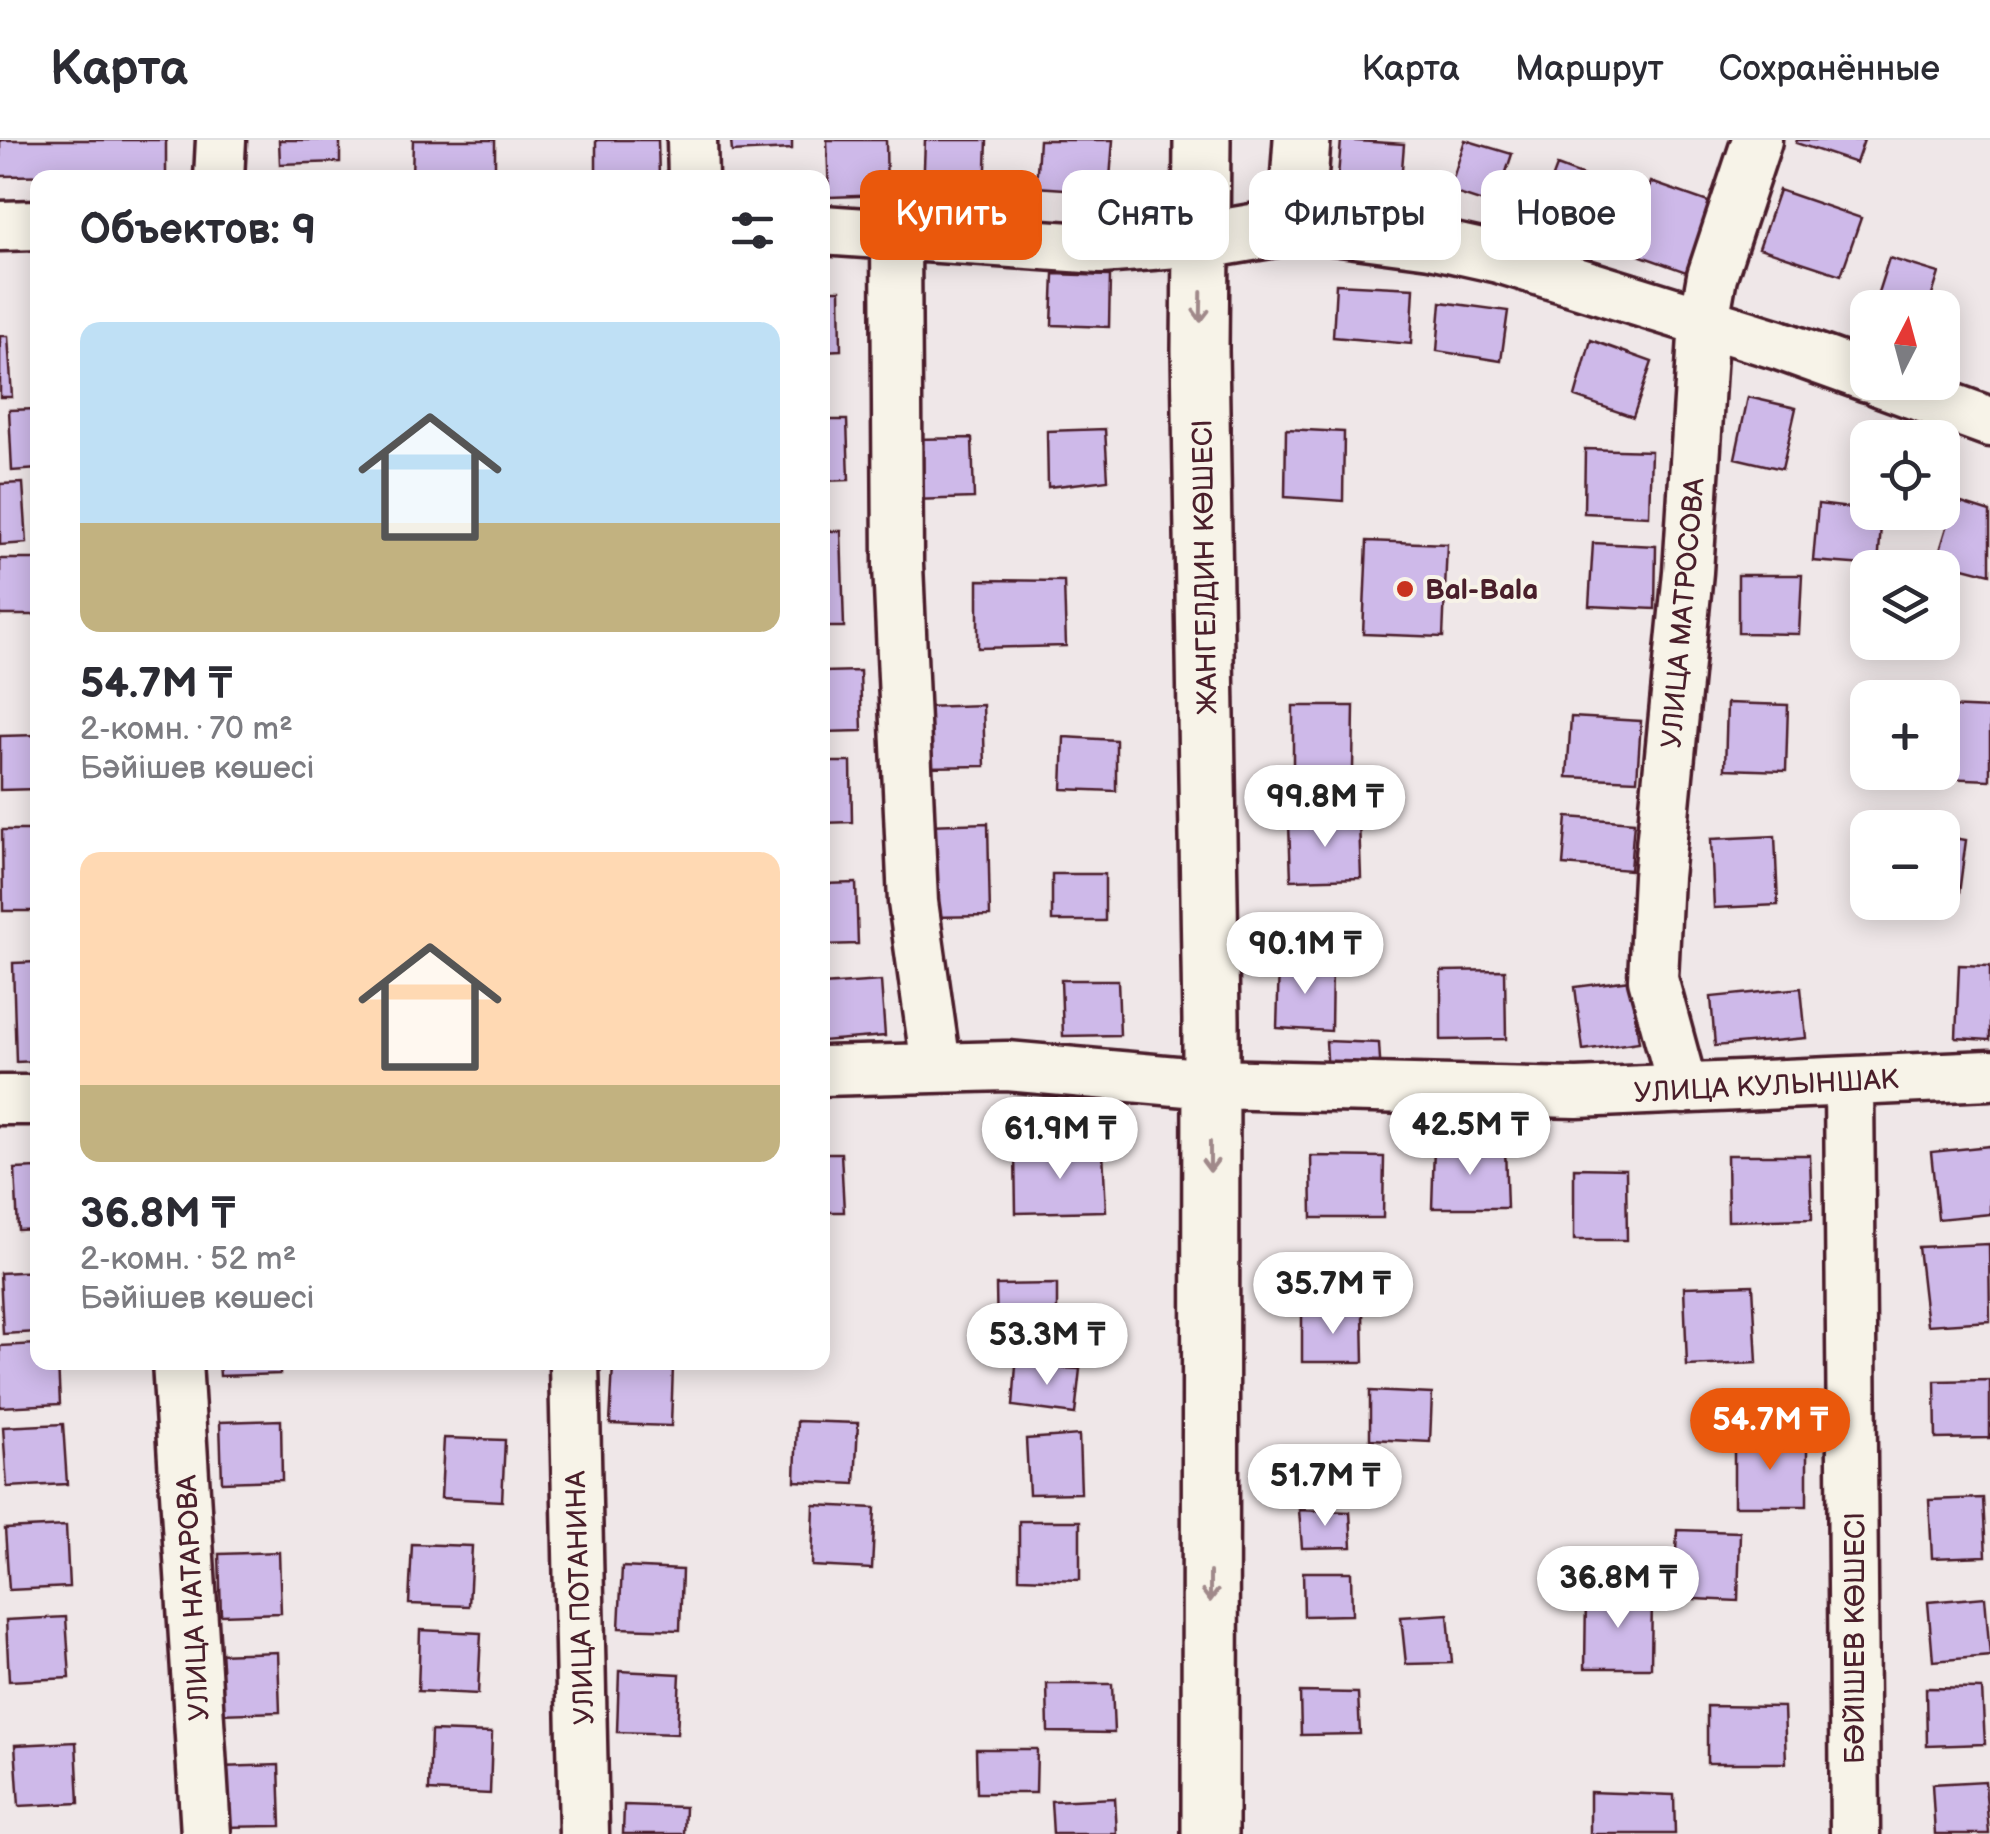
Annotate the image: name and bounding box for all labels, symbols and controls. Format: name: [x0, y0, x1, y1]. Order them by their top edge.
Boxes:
text: Карта: [50, 41, 188, 98]
text: Карта: [1361, 48, 1460, 91]
text: Маршрут: [1515, 48, 1664, 91]
text: Сохранённые: [1719, 48, 1940, 91]
chip: Купить: [860, 170, 1042, 260]
chip: Снять: [1062, 170, 1229, 260]
chip: Фильтры: [1249, 170, 1461, 260]
chip: Новое: [1481, 170, 1651, 260]
icon: filters: [725, 203, 780, 258]
text: Объектов: 9: [80, 205, 316, 256]
one-way arrow: [1192, 290, 1210, 323]
north arrow: [1850, 290, 1960, 400]
map controls: [1850, 290, 1960, 920]
icon: home: [340, 387, 520, 567]
street label: ЖАНГЕЛДИН КӨШЕСІ: [1186, 419, 1225, 715]
button: locate: [1850, 420, 1960, 530]
street label: УЛИЦА МАТРОСОВА: [1655, 476, 1712, 750]
button: layers: [1850, 550, 1960, 660]
place label: Bal-Bala: [1425, 574, 1538, 607]
marker: Bal-Bala: [1394, 578, 1416, 600]
text: 54.7M ₸: [80, 659, 232, 710]
button: +: [1850, 680, 1960, 790]
text: 2-комн. · 70 m²: [80, 710, 293, 749]
text: Бәйішев көшесі: [80, 749, 314, 788]
pin: 99.8M ₸: [1233, 765, 1417, 850]
text: 99.8M ₸: [1266, 778, 1384, 817]
button: −: [1850, 810, 1960, 920]
pin: 90.1M ₸: [1213, 912, 1397, 997]
icon: home: [340, 917, 520, 1097]
text: 90.1M ₸: [1249, 925, 1361, 964]
street label: УЛИЦА КУЛЫНШАК: [1633, 1063, 1900, 1110]
pin: 42.5M ₸: [1378, 1093, 1562, 1178]
pin: 61.9M ₸: [968, 1097, 1152, 1182]
text: 42.5M ₸: [1411, 1106, 1529, 1145]
text: 61.9M ₸: [1004, 1110, 1116, 1149]
one-way arrow: [1200, 1140, 1220, 1173]
text: 36.8M ₸: [80, 1189, 235, 1240]
text: 2-комн. · 52 m²: [80, 1240, 296, 1279]
pin: 35.7M ₸: [1241, 1252, 1425, 1337]
text: 35.7M ₸: [1275, 1265, 1391, 1304]
text: Бәйішев көшесі: [80, 1279, 314, 1318]
pin: 53.3M ₸: [955, 1303, 1139, 1388]
text: 53.3M ₸: [989, 1316, 1105, 1355]
pin: 54.7M ₸: [1678, 1388, 1862, 1473]
text: 54.7M ₸: [1712, 1401, 1828, 1440]
pin: 51.7M ₸: [1233, 1444, 1417, 1529]
text: 51.7M ₸: [1270, 1457, 1380, 1496]
street label: УЛИЦА ПОТАНИНА: [560, 1469, 601, 1726]
street label: УЛИЦА НАТАРОВА: [171, 1473, 216, 1722]
street label: БӘЙІШЕВ КӨШЕСІ: [1839, 1512, 1872, 1764]
pin: 36.8M ₸: [1526, 1546, 1710, 1631]
text: 36.8M ₸: [1559, 1559, 1677, 1598]
one-way arrow: [1200, 1570, 1220, 1603]

